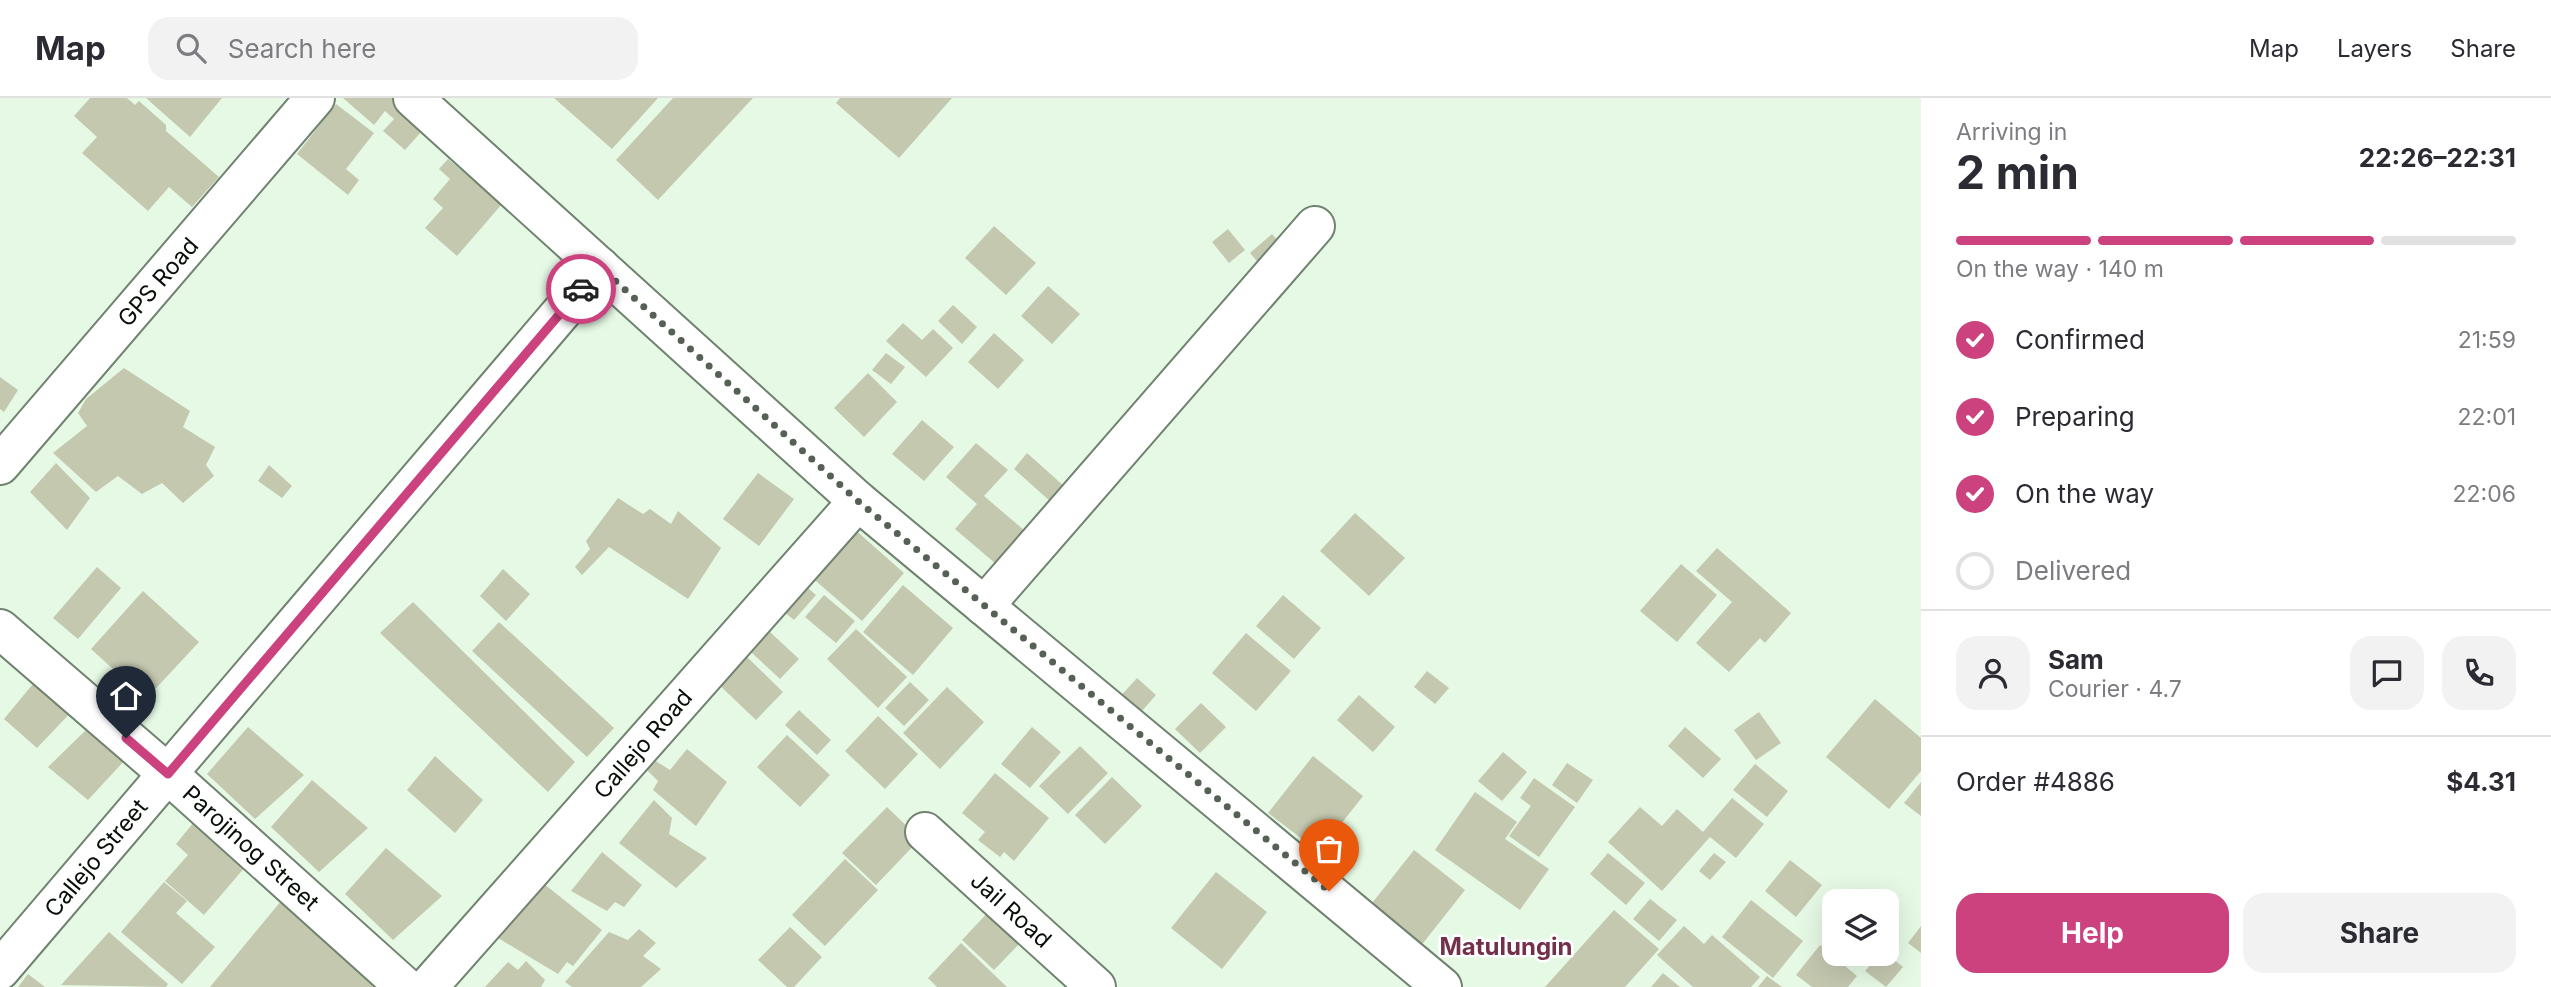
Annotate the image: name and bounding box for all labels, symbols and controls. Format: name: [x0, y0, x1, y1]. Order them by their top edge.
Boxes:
search box: [148, 17, 638, 80]
text: Map: [35, 28, 106, 68]
icon: search: [172, 29, 210, 67]
text: Search here: [228, 33, 376, 64]
text: Map: [2249, 34, 2299, 63]
text: Layers: [2337, 34, 2412, 63]
text: Share: [2450, 34, 2516, 63]
text: Arriving in: [1956, 118, 2067, 146]
text: 22:26–22:31: [2359, 142, 2516, 173]
text: 2 min: [1956, 144, 2079, 200]
street label: GPS Road: [112, 232, 204, 332]
courier: [546, 254, 616, 324]
text: On the way · 140 m: [1956, 255, 2164, 283]
icon: car: [562, 270, 600, 308]
icon: check: [1956, 321, 1994, 359]
text: Confirmed: [2015, 324, 2145, 355]
text: 21:59: [2458, 326, 2516, 354]
icon: check: [1956, 398, 1994, 436]
text: Preparing: [2015, 401, 2135, 432]
text: 22:01: [2457, 403, 2516, 431]
icon: check: [1956, 475, 1994, 513]
text: On the way: [2015, 478, 2154, 509]
text: 22:06: [2453, 480, 2516, 508]
text: Delivered: [2015, 555, 2131, 586]
button: person: [1956, 636, 2030, 710]
button: chat: [2350, 636, 2424, 710]
button: phone: [2442, 636, 2516, 710]
text: Sam: [2048, 644, 2104, 675]
pin: [96, 666, 156, 738]
text: Courier · 4.7: [2048, 675, 2182, 703]
icon: home: [107, 677, 145, 715]
street label: Callejo Road: [588, 684, 698, 804]
text: Order #4886: [1956, 766, 2115, 797]
text: $4.31: [2446, 766, 2516, 797]
street label: Parojinog Street: [177, 779, 325, 917]
street label: Callejo Street: [39, 793, 154, 923]
pin: [1299, 819, 1359, 891]
icon: bag: [1310, 830, 1348, 868]
street label: Jail Road: [965, 866, 1057, 954]
map controls: [1822, 889, 1899, 966]
button: layers: [1822, 889, 1899, 966]
button: Help: [1956, 893, 2229, 973]
button: Share: [2243, 893, 2516, 973]
district label: Matulungin: [1439, 932, 1573, 961]

